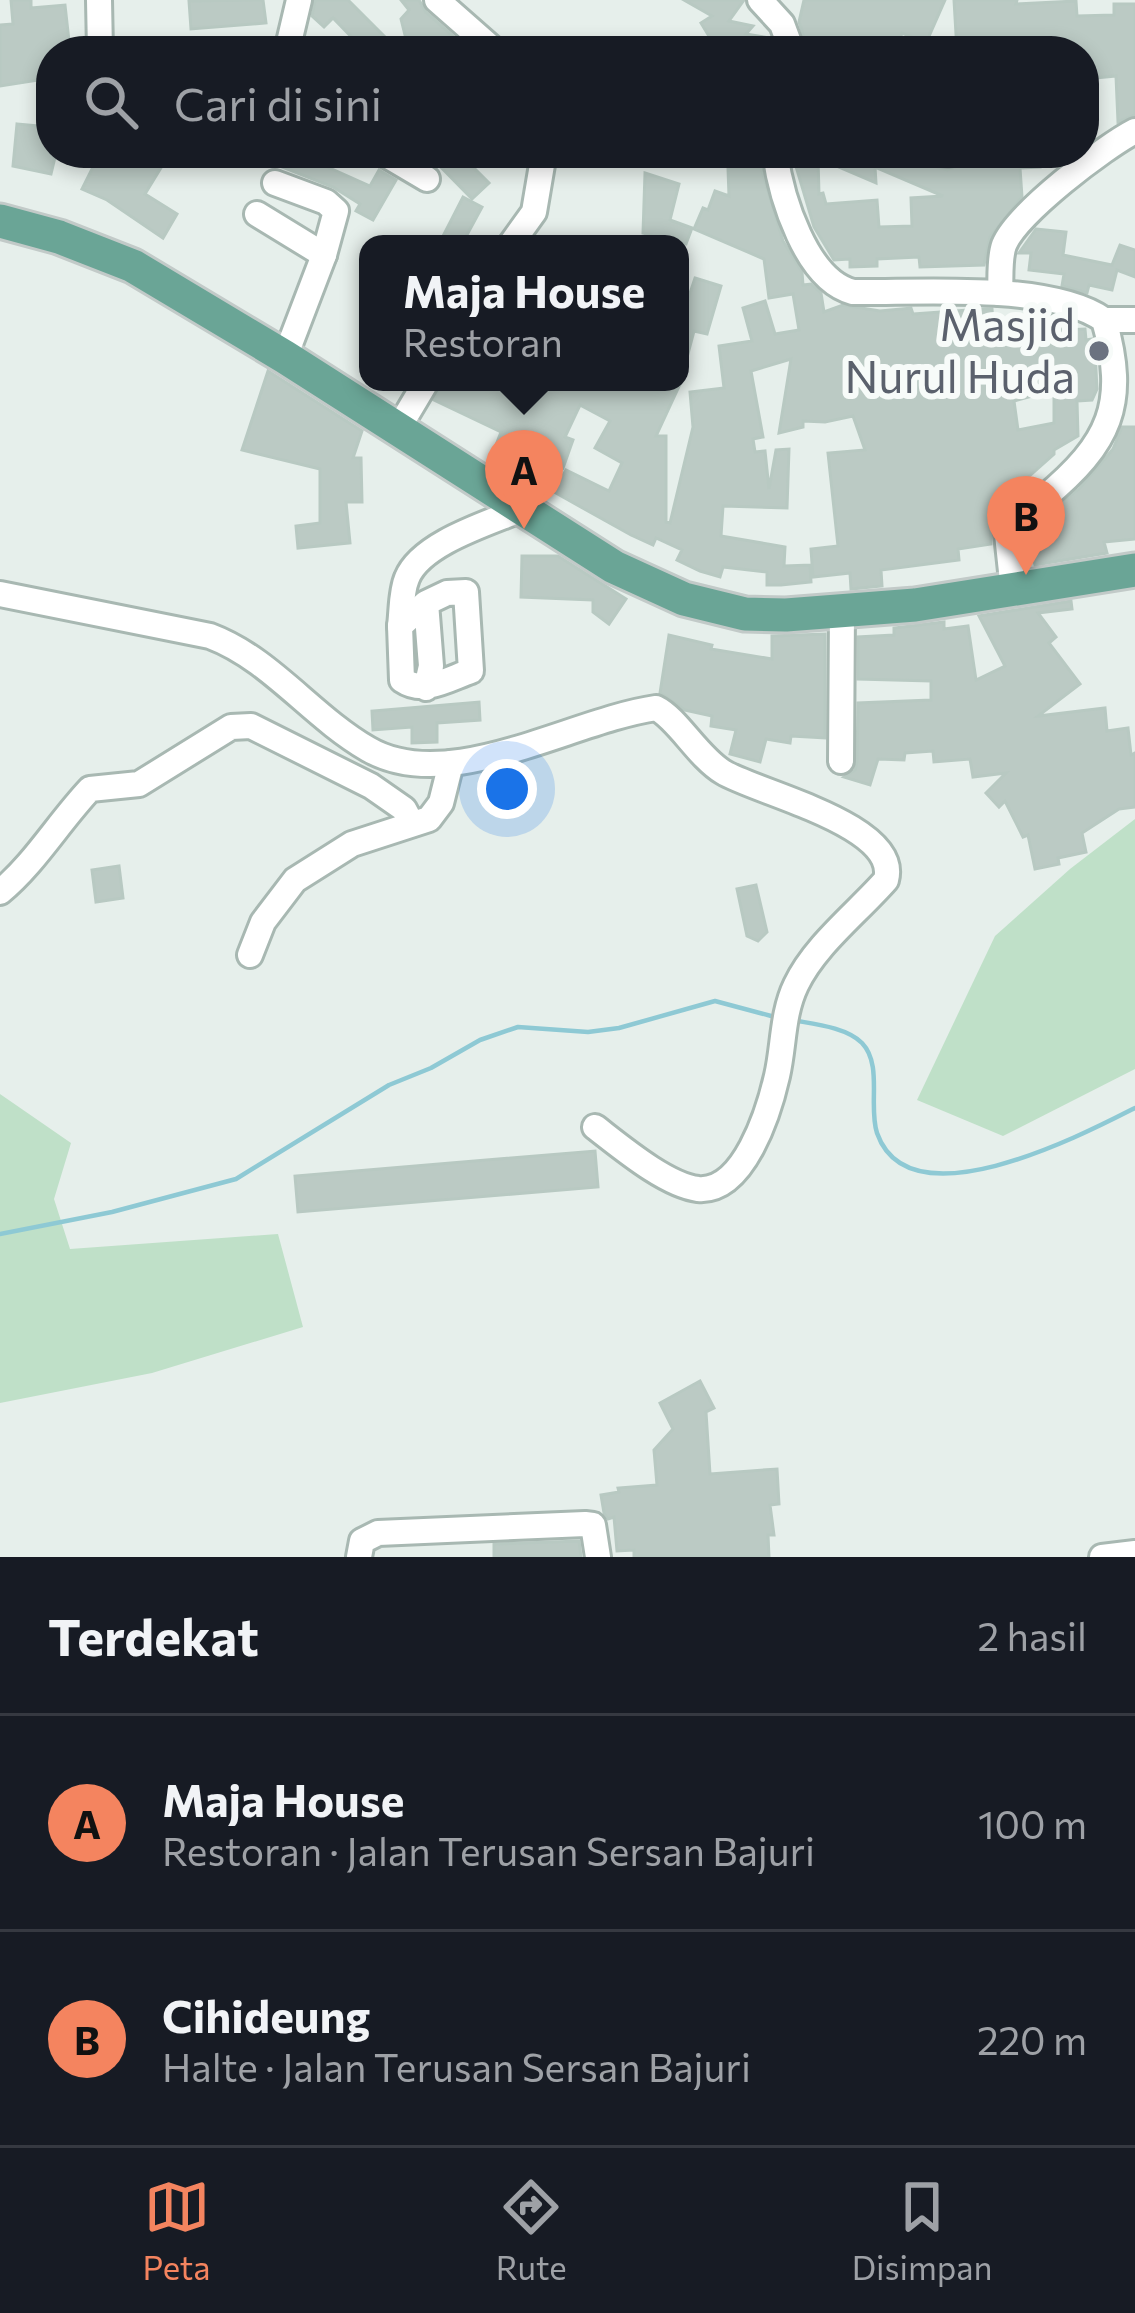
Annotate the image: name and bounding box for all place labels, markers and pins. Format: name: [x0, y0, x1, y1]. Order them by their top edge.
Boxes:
place label: Masjid Nurul Huda: [844, 295, 1075, 402]
marker: Masjid Nurul Huda: [1086, 338, 1112, 364]
pin: A: [485, 430, 563, 529]
pin: B: [987, 476, 1065, 575]

